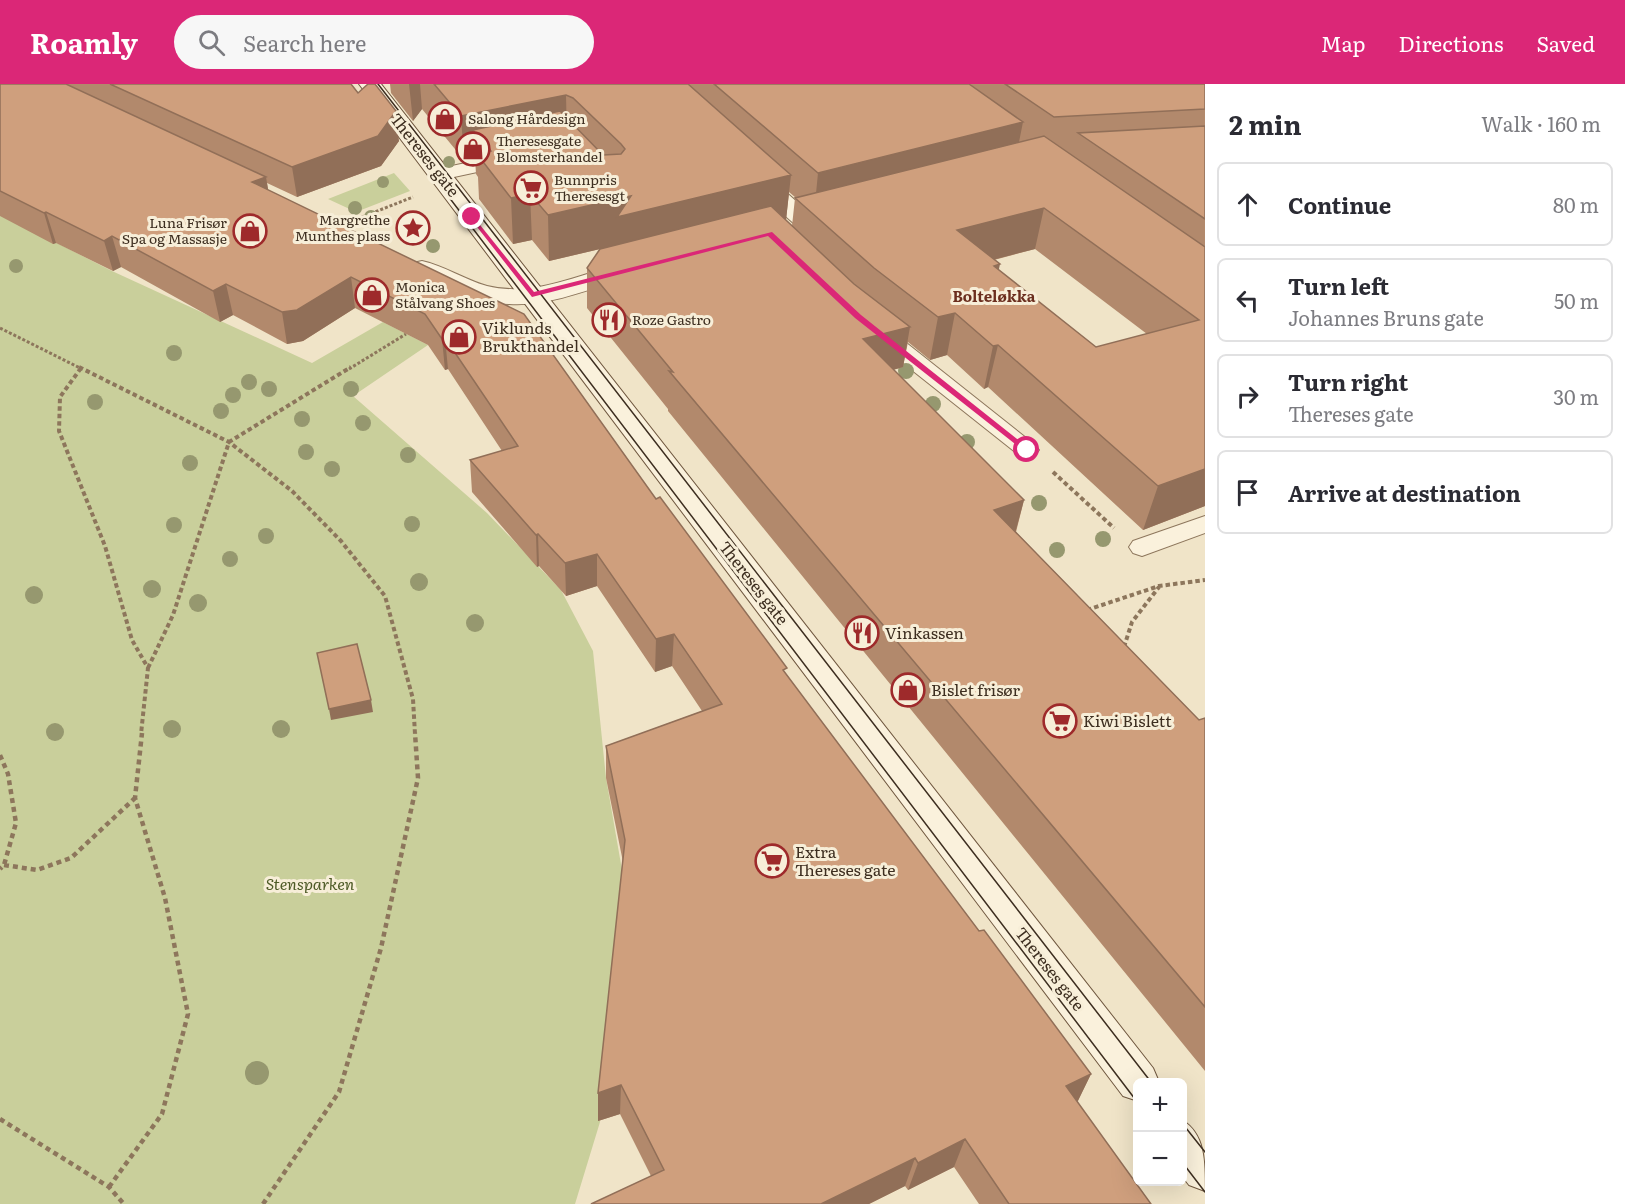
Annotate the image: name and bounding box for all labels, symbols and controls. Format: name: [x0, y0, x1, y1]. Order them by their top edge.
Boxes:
search box: [174, 15, 594, 69]
text: Roamly: [30, 21, 138, 63]
icon: search: [195, 26, 228, 59]
text: Search here: [243, 26, 366, 59]
text: Map: [1321, 27, 1366, 58]
text: Directions: [1399, 27, 1504, 58]
text: Saved: [1537, 27, 1595, 58]
shop icon: Salong Hårdesign: [427, 101, 463, 137]
text: 2 min: [1229, 104, 1302, 143]
street label: Thereses gate: [385, 107, 466, 201]
place label: Salong Hårdesign: [468, 108, 585, 128]
text: Walk · 160 m: [1481, 108, 1601, 138]
place label: Theresesgate Blomsterhandel: [496, 130, 603, 166]
shop icon: Theresesgate Blomsterhandel: [455, 131, 491, 167]
place label: Bunnpris Theresesgt: [554, 169, 625, 205]
supermarket icon: Bunnpris Theresesgt: [513, 170, 549, 206]
icon: ahead: [1231, 188, 1264, 221]
text: Continue: [1288, 188, 1391, 221]
text: 80 m: [1553, 189, 1599, 219]
route end: [458, 203, 484, 229]
place label: Margrethe Munthes plass: [295, 209, 390, 245]
place icon: Margrethe Munthes plass: [395, 210, 431, 246]
place label: Luna Frisør Spa og Massasje: [122, 212, 227, 248]
shop icon: Luna Frisør Spa og Massasje: [232, 213, 268, 249]
text: Turn left: [1288, 269, 1389, 302]
place label: Monica Stålvang Shoes: [395, 276, 495, 312]
shop icon: Monica Stålvang Shoes: [354, 277, 390, 313]
district label: Bolteløkka: [952, 284, 1036, 307]
icon: left: [1231, 284, 1264, 317]
text: 50 m: [1554, 285, 1599, 315]
restaurant icon: Roze Gastro: [591, 302, 627, 338]
text: Johannes Bruns gate: [1288, 302, 1484, 332]
place label: Roze Gastro: [632, 309, 711, 329]
place label: Viklunds Brukthandel: [482, 315, 579, 357]
shop icon: Viklunds Brukthandel: [441, 319, 477, 355]
text: Turn right: [1288, 365, 1408, 398]
icon: right: [1231, 380, 1264, 413]
text: 30 m: [1553, 381, 1599, 411]
text: Thereses gate: [1288, 398, 1414, 428]
route start: [1013, 436, 1039, 462]
icon: arrive: [1231, 476, 1264, 509]
text: Arrive at destination: [1288, 476, 1521, 509]
street label: Thereses gate: [714, 535, 795, 629]
restaurant icon: Vinkassen: [844, 615, 880, 651]
place label: Vinkassen: [885, 620, 964, 644]
shop icon: Bislet frisør: [890, 672, 926, 708]
place label: Bislet frisør: [931, 677, 1021, 701]
supermarket icon: Kiwi Bislett: [1042, 703, 1078, 739]
place label: Kiwi Bislett: [1083, 708, 1172, 732]
place label: Extra Thereses gate: [795, 839, 896, 881]
supermarket icon: Extra Thereses gate: [754, 843, 790, 879]
park label: Stensparken: [266, 871, 355, 895]
street label: Thereses gate: [1010, 921, 1091, 1015]
map controls: [1133, 1078, 1187, 1186]
button: +: [1133, 1078, 1187, 1132]
button: −: [1133, 1132, 1187, 1186]

